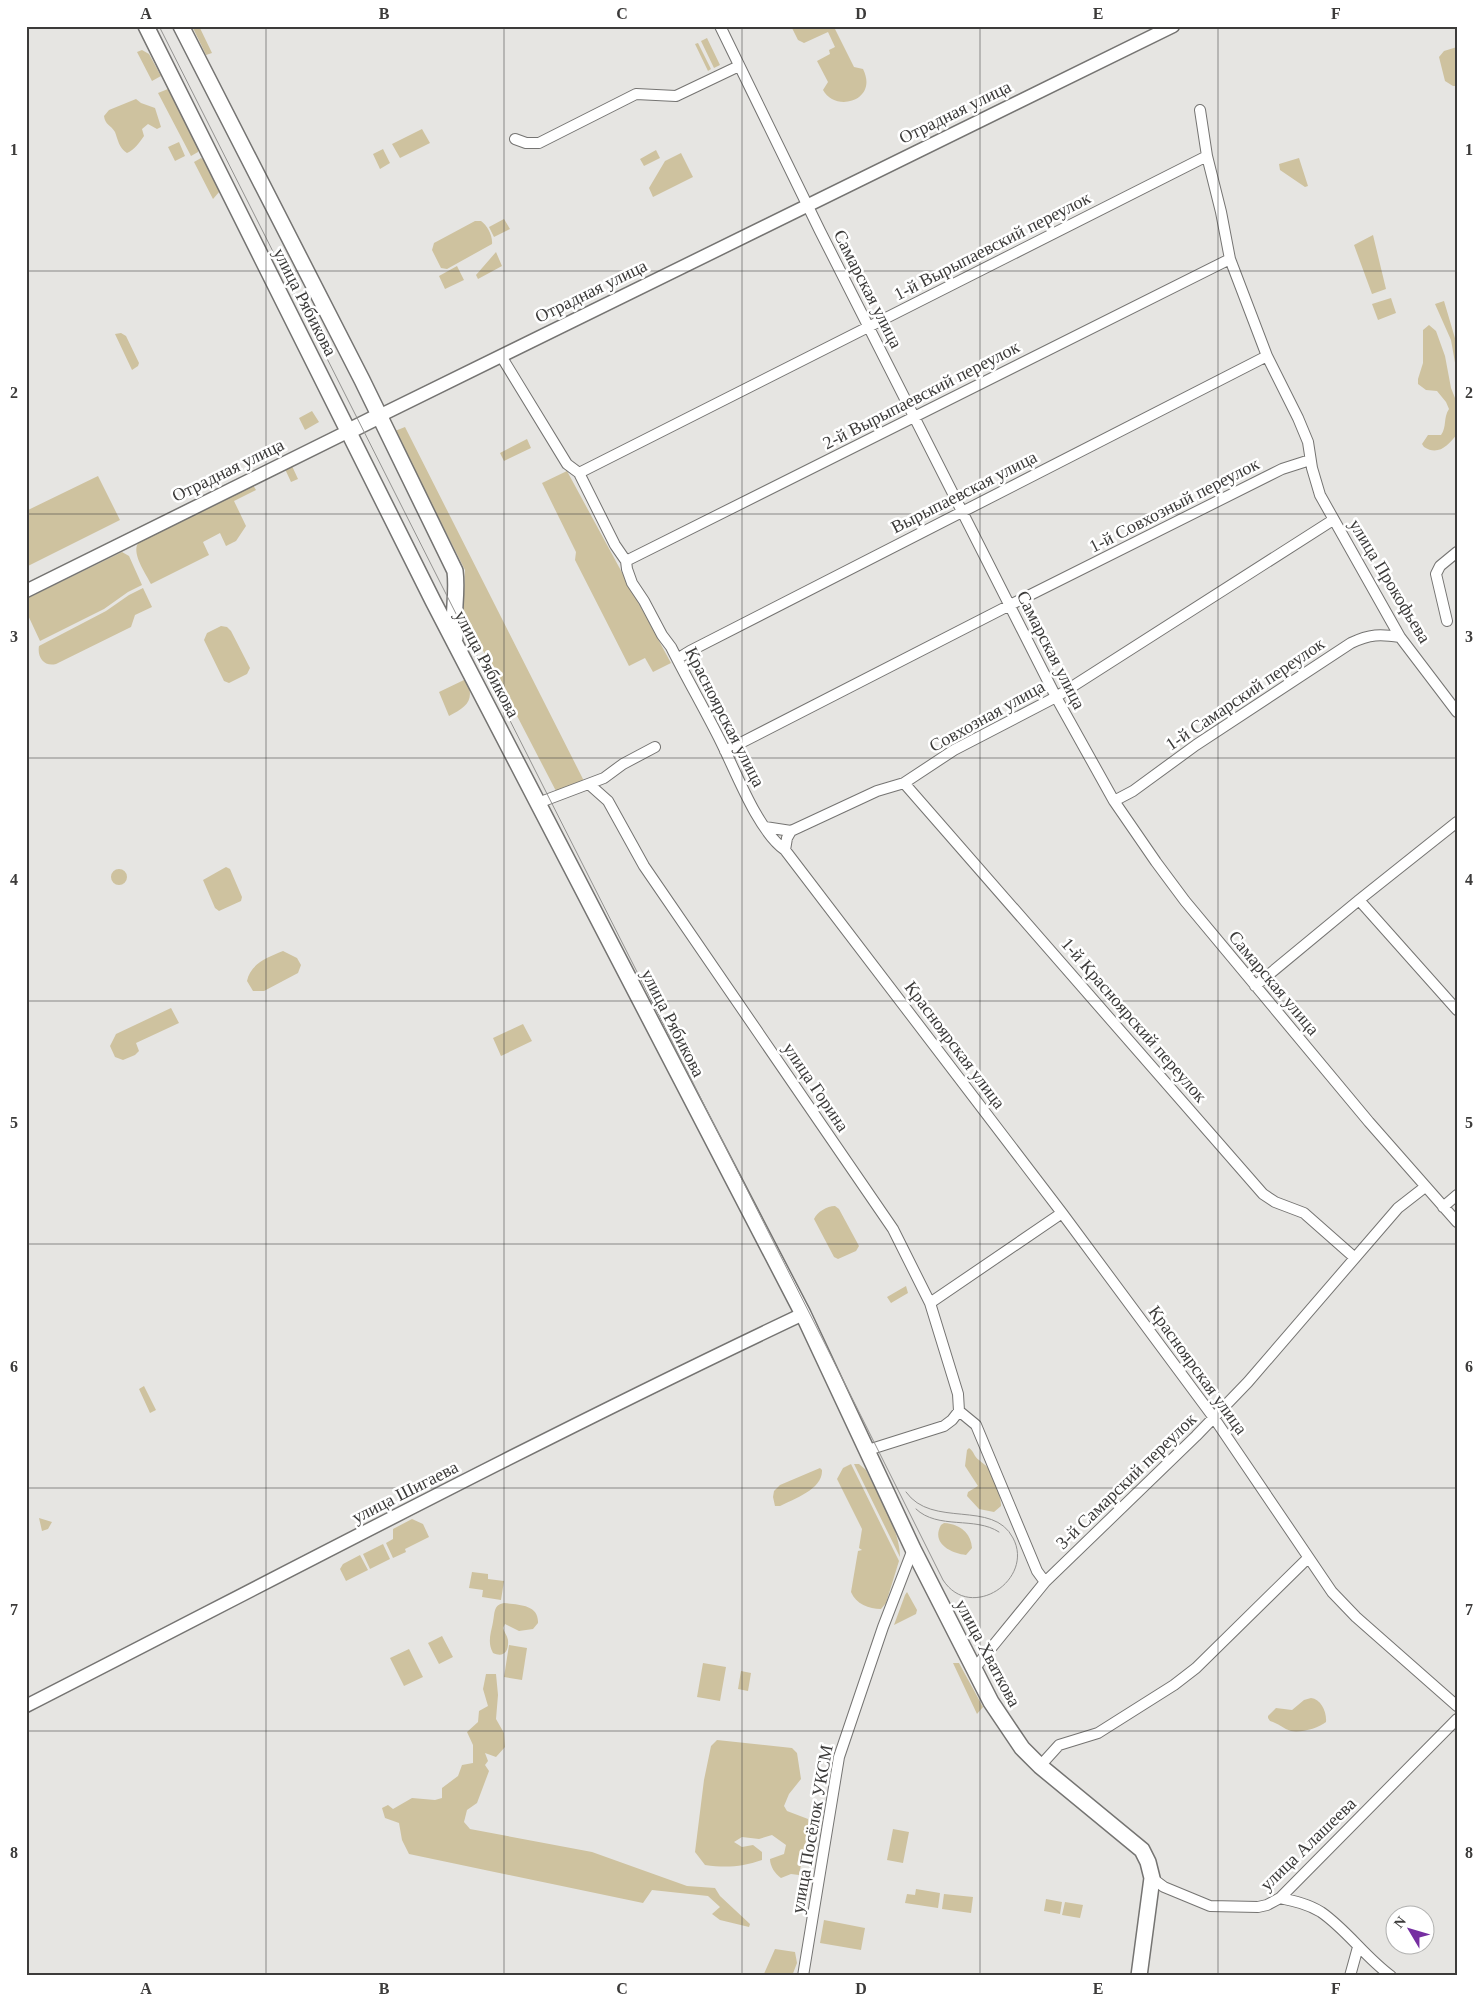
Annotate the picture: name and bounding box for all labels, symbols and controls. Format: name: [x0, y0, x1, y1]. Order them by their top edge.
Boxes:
text: A: [140, 5, 152, 22]
text: B: [379, 5, 390, 22]
text: C: [616, 5, 628, 22]
text: D: [855, 5, 867, 22]
text: E: [1093, 5, 1103, 22]
text: F: [1331, 5, 1341, 22]
street label: Отрадная улица: [896, 76, 1014, 148]
text: 1: [10, 141, 18, 158]
text: 1: [1465, 141, 1473, 158]
street label: 1-й Вырыпаевский переулок: [890, 188, 1094, 304]
street label: Самарская улица: [830, 227, 906, 351]
street label: улица Рябикова: [269, 245, 341, 359]
street label: Отрадная улица: [532, 255, 650, 327]
street label: 2-й Вырыпаевский переулок: [819, 337, 1023, 453]
text: 2: [10, 384, 18, 401]
text: 2: [1465, 384, 1473, 401]
street label: Отрадная улица: [169, 434, 287, 506]
street label: Вырыпаевская улица: [888, 447, 1040, 537]
street label: 1-й Совхозный переулок: [1086, 453, 1263, 557]
street label: улица Прокофьева: [1345, 515, 1435, 647]
street label: Самарская улица: [1013, 588, 1089, 712]
street label: улица Рябикова: [450, 607, 524, 721]
text: 3: [10, 628, 18, 645]
text: 3: [1465, 628, 1473, 645]
street label: 1-й Самарский переулок: [1162, 633, 1328, 755]
street label: Красноярская улица: [681, 644, 769, 790]
street label: Совхозная улица: [926, 676, 1048, 756]
text: 4: [10, 871, 18, 888]
text: 4: [1465, 871, 1473, 888]
street label: Самарская улица: [1225, 927, 1323, 1039]
street label: 1-й Красноярский переулок: [1057, 934, 1211, 1106]
street label: улица Рябикова: [637, 966, 709, 1080]
street label: Красноярская улица: [901, 977, 1009, 1113]
street label: улица Горина: [779, 1039, 853, 1135]
text: 5: [10, 1114, 18, 1131]
text: 5: [1465, 1114, 1473, 1131]
street label: Красноярская улица: [1145, 1302, 1251, 1438]
text: 6: [10, 1358, 18, 1375]
text: 6: [1465, 1358, 1473, 1375]
street label: 3-й Самарский переулок: [1052, 1409, 1200, 1553]
street label: улица Шигаева: [349, 1457, 461, 1527]
street label: улица Хваткова: [951, 1596, 1025, 1710]
text: 7: [10, 1601, 18, 1618]
text: 7: [1465, 1601, 1473, 1618]
street label: улица Посёлок УКСМ: [787, 1743, 837, 1915]
street label: улица Алашеева: [1256, 1793, 1360, 1895]
text: 8: [10, 1844, 18, 1861]
text: 8: [1465, 1844, 1473, 1861]
north arrow: [1386, 1904, 1436, 1954]
text: N: [1391, 1914, 1409, 1931]
text: A: [140, 1980, 152, 1997]
text: B: [379, 1980, 390, 1997]
text: C: [616, 1980, 628, 1997]
text: D: [855, 1980, 867, 1997]
text: E: [1093, 1980, 1103, 1997]
text: F: [1331, 1980, 1341, 1997]

